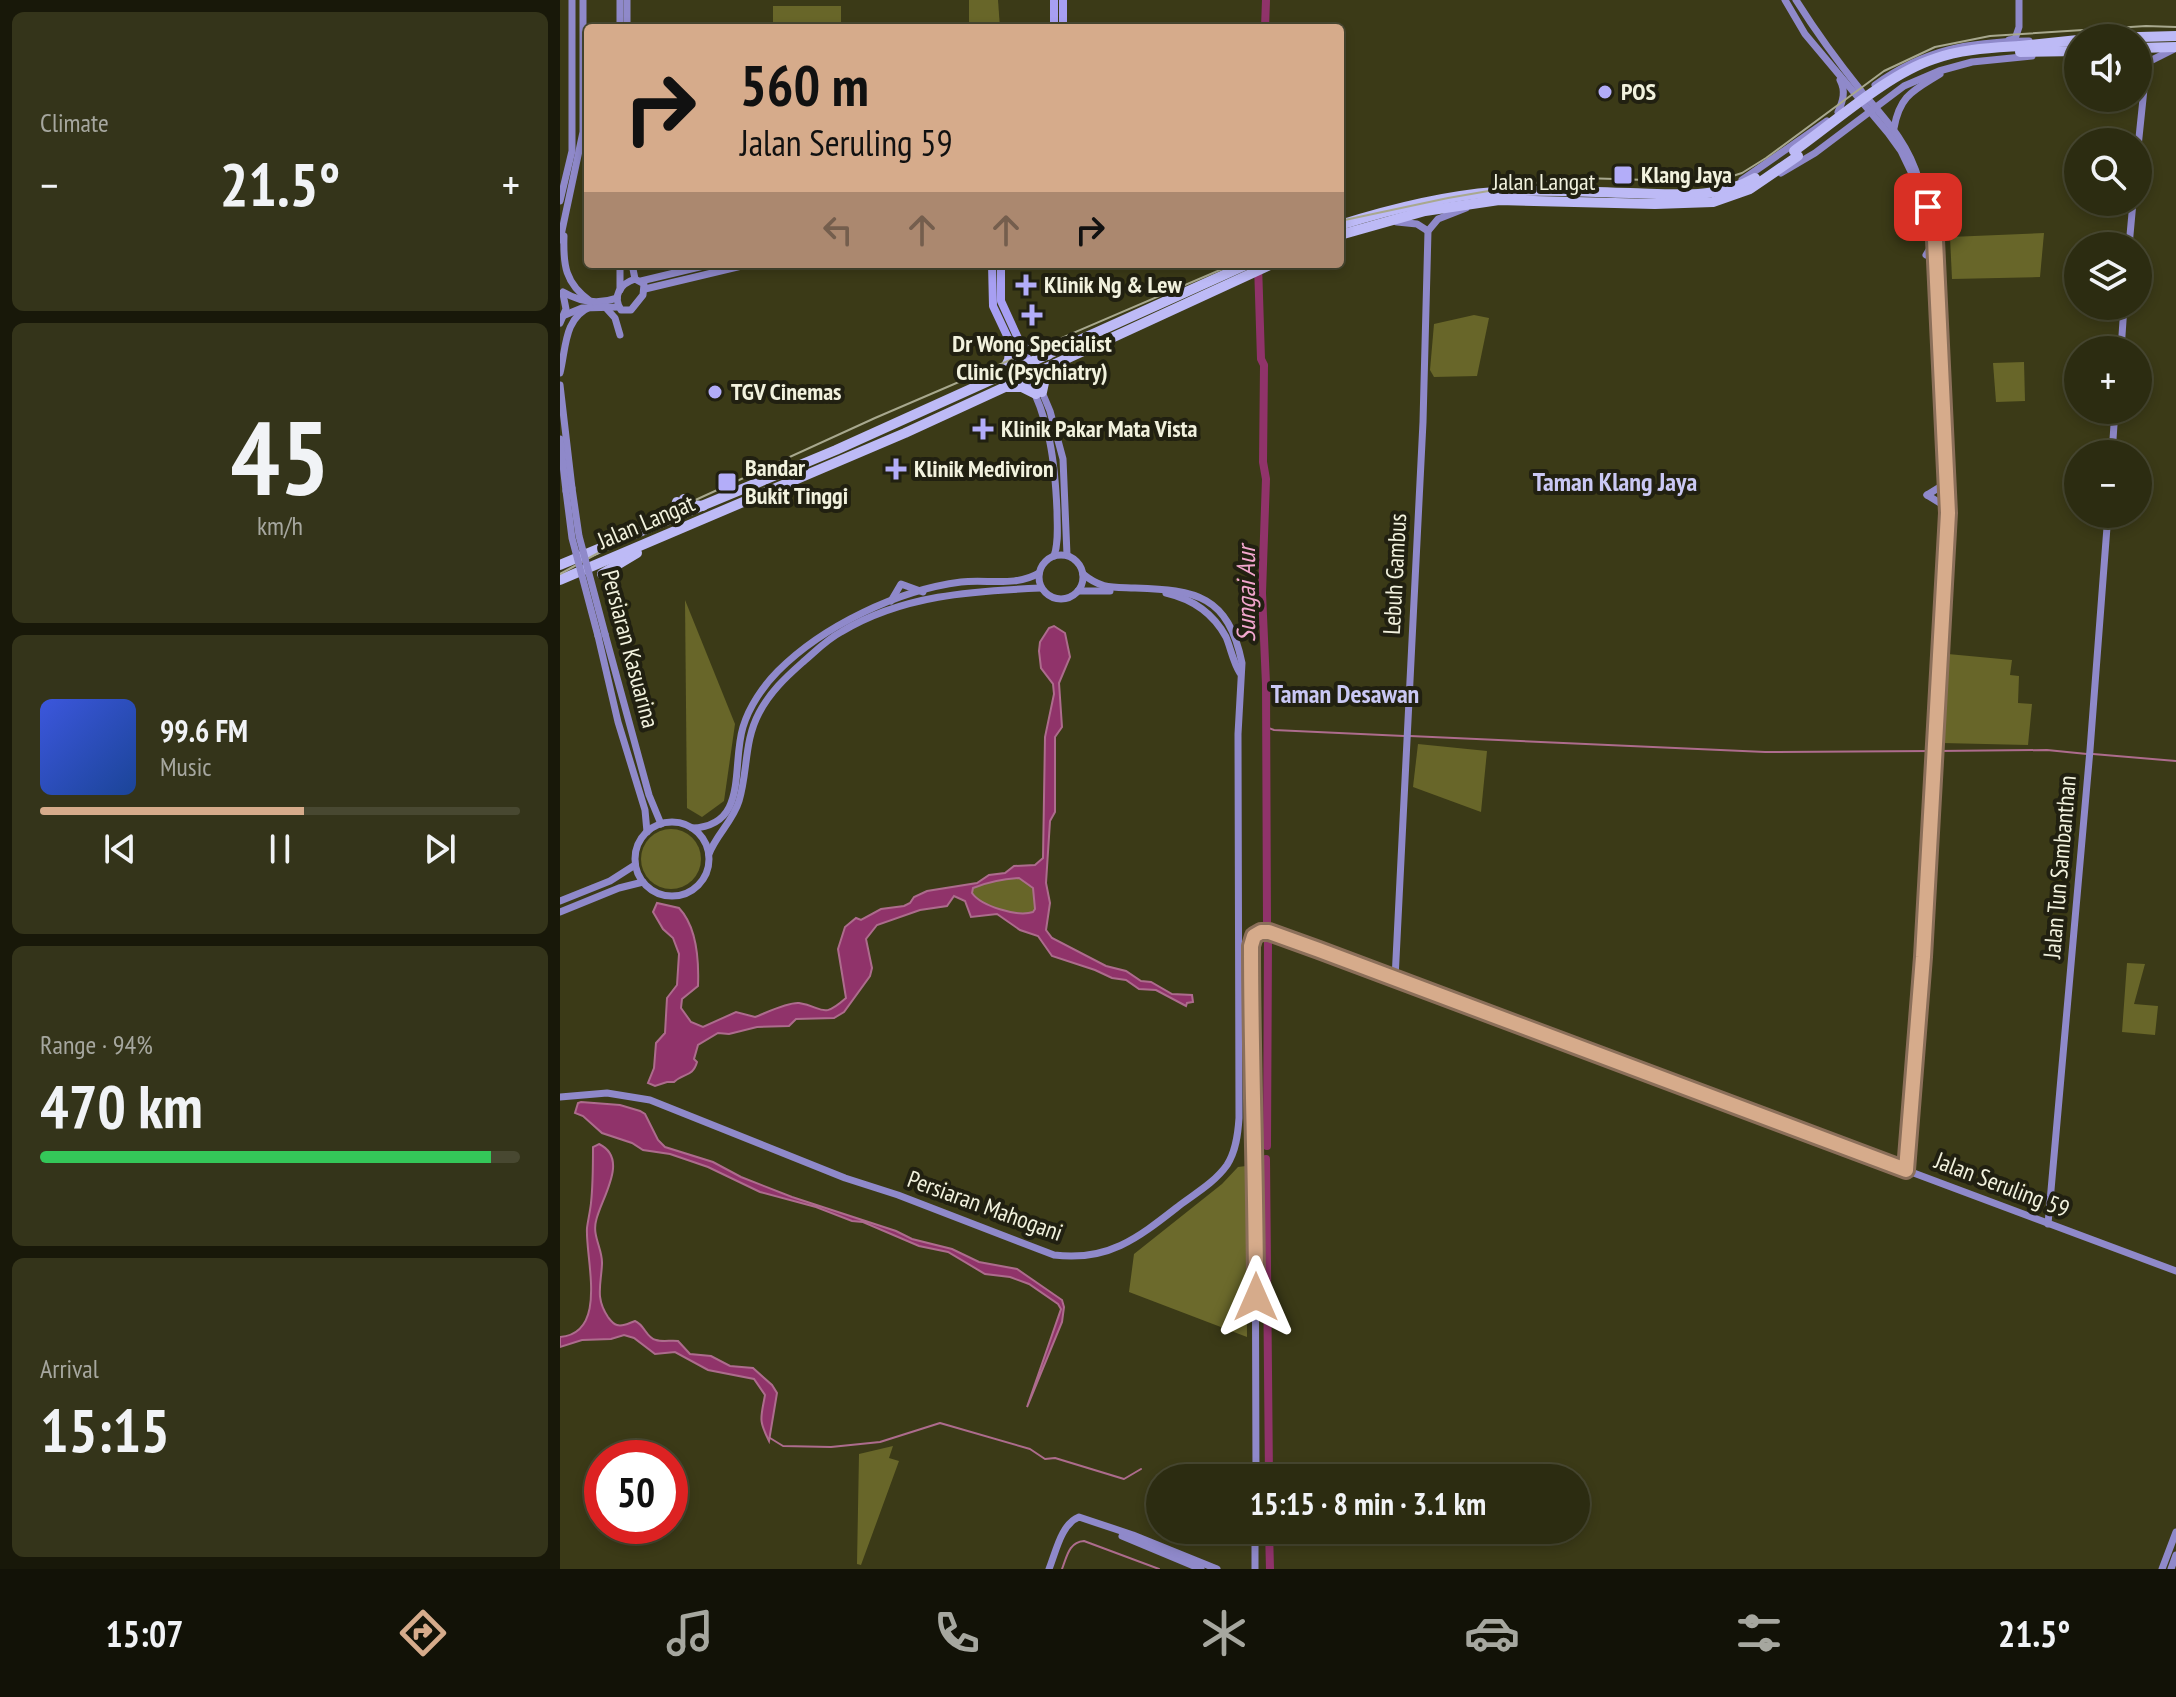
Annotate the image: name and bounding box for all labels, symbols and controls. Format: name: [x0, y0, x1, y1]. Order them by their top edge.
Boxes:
map controls: [2064, 24, 2152, 528]
button: sound: [2064, 24, 2152, 112]
text: 560 m: [740, 49, 869, 121]
icon: right: [608, 56, 712, 160]
place label: POS: [1621, 76, 1656, 107]
marker: POS: [1596, 83, 1614, 101]
text: Climate: [40, 106, 109, 139]
text: Jalan Seruling 59: [740, 119, 953, 166]
button: search: [2064, 128, 2152, 216]
text: 21.5°: [220, 145, 340, 223]
text: −: [40, 156, 58, 213]
text: +: [502, 156, 520, 213]
place label: Klang Jaya: [1641, 159, 1732, 190]
marker: Klang Jaya: [1612, 164, 1634, 186]
street label: Jalan Langat: [1492, 166, 1596, 197]
pin: [1894, 173, 1962, 241]
icon: arrive: [1906, 185, 1950, 229]
icon: left: [816, 208, 860, 252]
icon: ahead: [900, 208, 944, 252]
icon: ahead: [984, 208, 1028, 252]
icon: right: [1068, 208, 1112, 252]
button: layers: [2064, 232, 2152, 320]
place label: Klinik Ng & Lew: [1044, 269, 1182, 300]
marker: Klinik Ng & Lew: [1015, 274, 1037, 296]
marker: Dr Wong Specialist Clinic (Psychiatry): [1021, 304, 1043, 326]
place label: Dr Wong Specialist Clinic (Psychiatry): [952, 328, 1112, 387]
button: +: [2064, 336, 2152, 424]
place label: TGV Cinemas: [731, 376, 841, 407]
marker: TGV Cinemas: [706, 383, 724, 401]
text: 45: [230, 389, 330, 524]
place label: Klinik Pakar Mata Vista: [1001, 413, 1198, 444]
marker: Klinik Pakar Mata Vista: [972, 418, 994, 440]
button: −: [2064, 440, 2152, 528]
place label: Bandar Bukit Tinggi: [745, 452, 848, 511]
place label: Klinik Mediviron: [914, 453, 1054, 484]
marker: Klinik Mediviron: [885, 458, 907, 480]
district label: Taman Klang Jaya: [1533, 465, 1697, 498]
marker: Bandar Bukit Tinggi: [716, 471, 738, 493]
street label: Jalan Langat: [592, 487, 699, 556]
text: km/h: [257, 509, 303, 542]
street label: Lebuh Gambus: [1376, 513, 1413, 635]
water label: Sungai Aur: [1229, 542, 1262, 642]
street label: Persiaran Kasuarina: [595, 566, 666, 731]
district label: Taman Desawan: [1271, 677, 1419, 710]
text: 99.6 FM: [160, 711, 248, 750]
text: Music: [160, 750, 212, 783]
street label: Jalan Tun Sambanthan: [2036, 774, 2083, 961]
icon: previous: [98, 827, 142, 871]
icon: pause: [258, 827, 302, 871]
icon: next: [418, 827, 462, 871]
text: Range · 94%: [40, 1028, 153, 1061]
text: 470 km: [40, 1067, 203, 1145]
street label: Jalan Seruling 59: [1930, 1144, 2074, 1224]
street label: Persiaran Mahogani: [903, 1163, 1067, 1248]
position arrow: [1214, 1255, 1298, 1339]
text: Arrival: [40, 1352, 99, 1385]
text: 15:15: [40, 1391, 170, 1469]
speed limit sign: 50: [584, 1440, 688, 1544]
text: 15:15 · 8 min · 3.1 km: [1250, 1484, 1486, 1523]
icon: directions: [395, 1605, 451, 1661]
icon: music: [662, 1605, 718, 1661]
icon: phone: [929, 1605, 985, 1661]
icon: climate: [1196, 1605, 1252, 1661]
icon: car: [1464, 1605, 1520, 1661]
icon: filters: [1731, 1605, 1787, 1661]
text: 15:07: [106, 1610, 183, 1657]
text: 21.5°: [1998, 1610, 2070, 1657]

